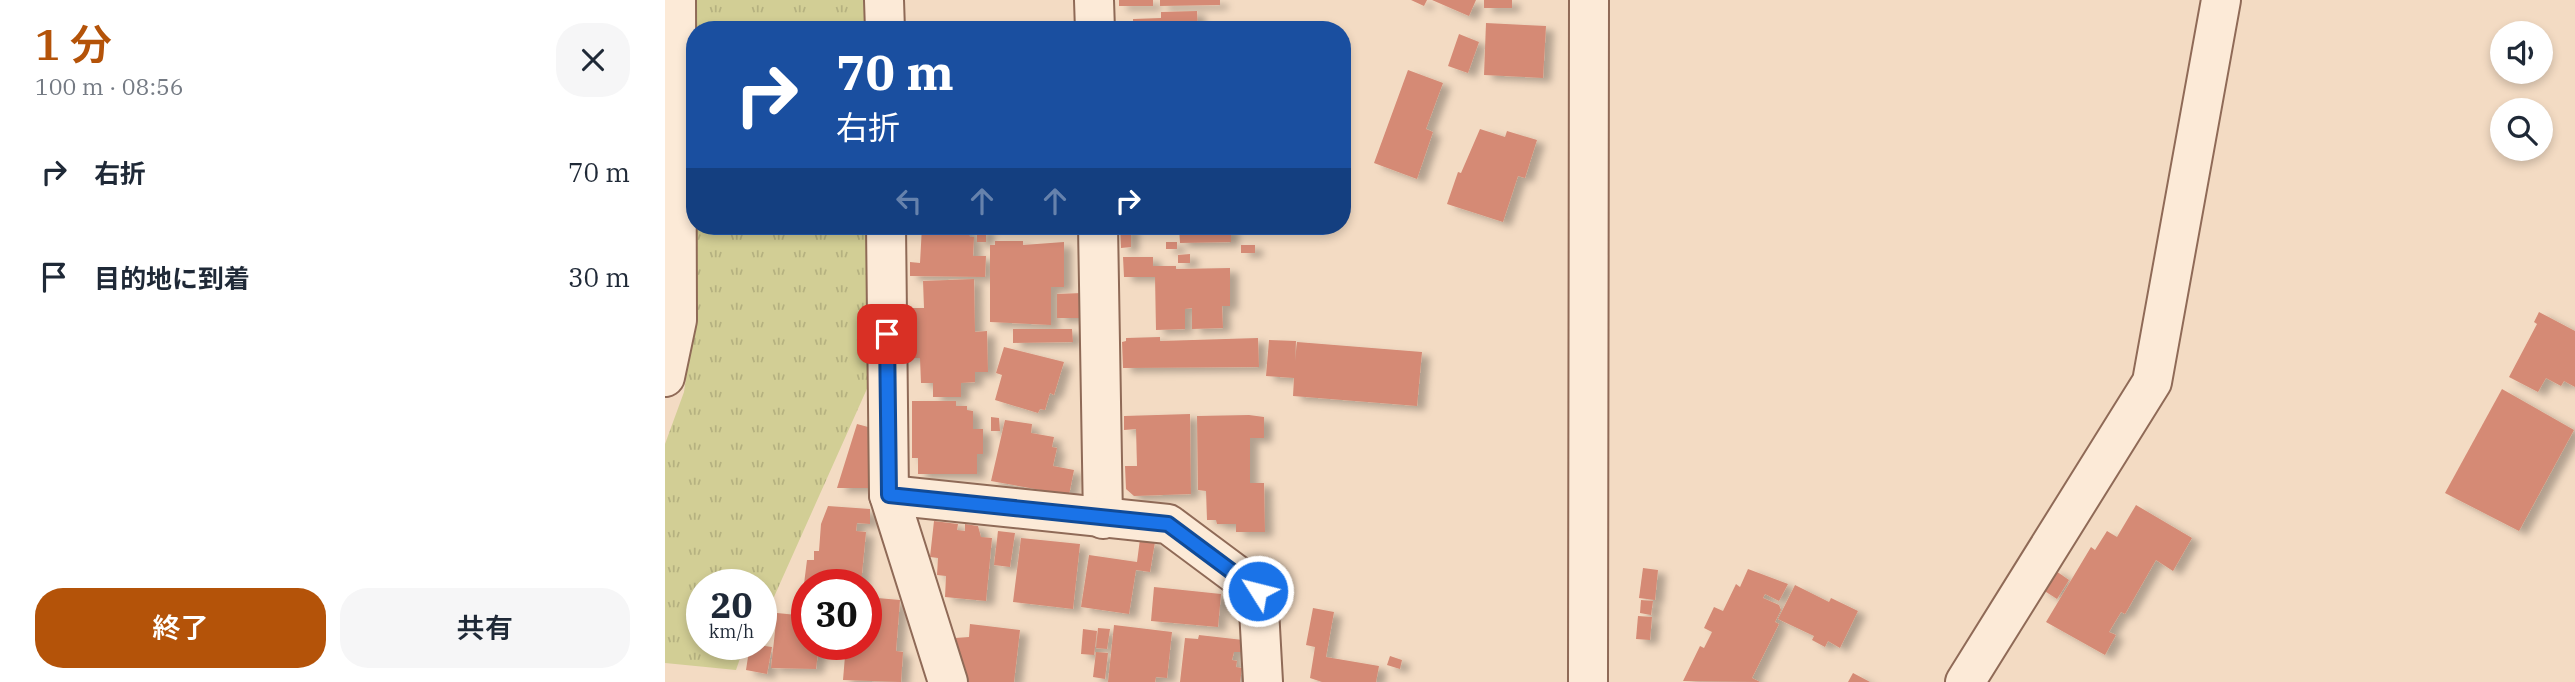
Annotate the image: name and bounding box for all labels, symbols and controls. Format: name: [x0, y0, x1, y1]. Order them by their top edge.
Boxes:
text: 1 分: [35, 17, 112, 72]
map controls: [2490, 21, 2553, 161]
button: sound: [2490, 21, 2553, 84]
button: close: [556, 23, 630, 97]
text: 70 m: [836, 40, 954, 103]
icon: right: [721, 49, 812, 140]
text: 100 m · 08:56: [35, 71, 184, 101]
button: search: [2490, 98, 2553, 161]
text: 右折: [836, 106, 900, 148]
icon: right: [35, 153, 73, 191]
text: 70 m: [568, 155, 630, 189]
text: 右折: [94, 156, 146, 190]
icon: left: [890, 182, 928, 220]
icon: ahead: [963, 182, 1001, 220]
icon: ahead: [1036, 182, 1074, 220]
icon: right: [1109, 182, 1147, 220]
icon: arrive: [35, 258, 73, 296]
text: 30 m: [568, 260, 630, 294]
text: 目的地に到着: [94, 261, 250, 295]
pin: [857, 304, 917, 364]
icon: arrive: [868, 315, 906, 353]
position arrow: [1221, 554, 1295, 628]
speed limit sign: 30: [791, 569, 882, 660]
text: 20: [710, 582, 753, 628]
button: 終了: [35, 588, 326, 668]
button: 共有: [340, 588, 630, 668]
text: km/h: [709, 620, 754, 643]

